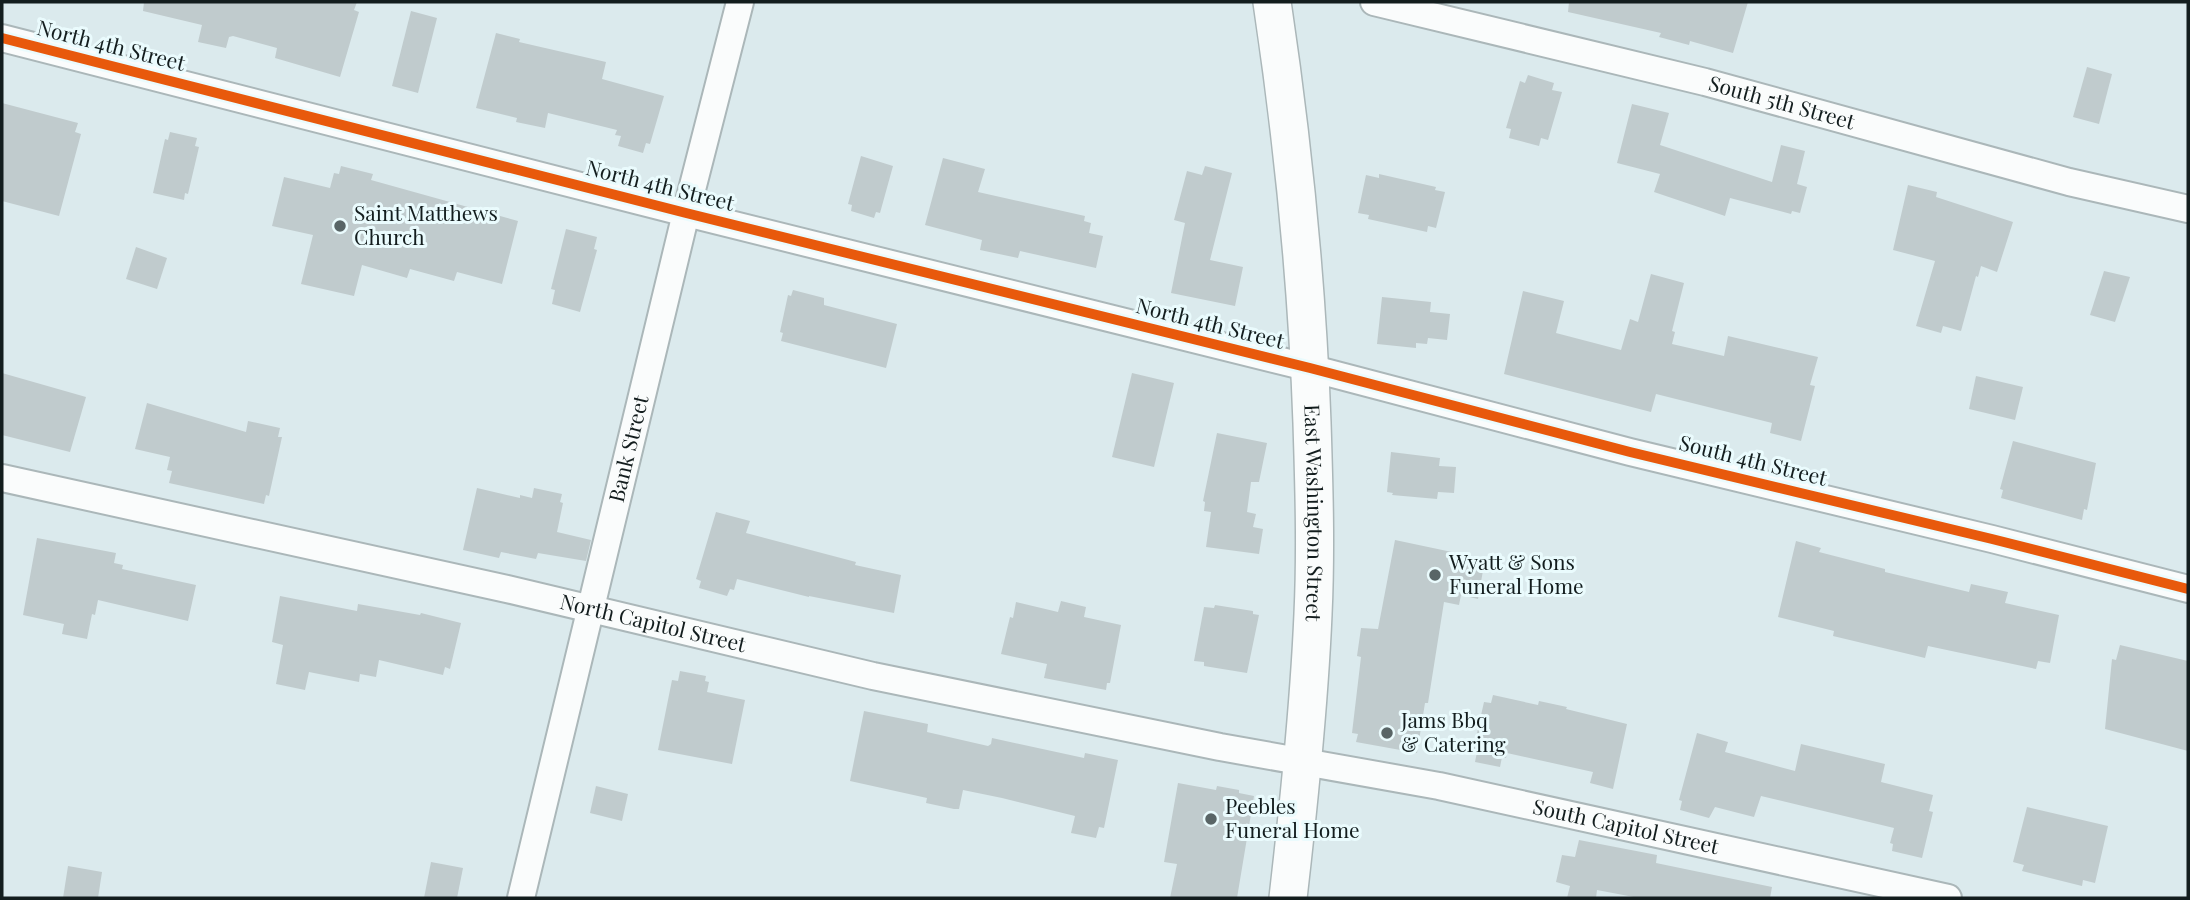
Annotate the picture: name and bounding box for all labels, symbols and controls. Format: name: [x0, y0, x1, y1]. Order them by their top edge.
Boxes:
street label: North 4th Street: [35, 12, 189, 76]
street label: South 5th Street: [1706, 68, 1859, 135]
street label: North 4th Street: [584, 152, 738, 216]
place label: Saint Matthews Church: [354, 198, 498, 250]
marker: Saint Matthews Church: [332, 218, 348, 234]
street label: North 4th Street: [1134, 290, 1288, 354]
street label: Bank Street: [601, 392, 654, 505]
street label: East Washington Street: [1299, 404, 1331, 623]
street label: South 4th Street: [1677, 427, 1831, 491]
place label: Wyatt & Sons Funeral Home: [1448, 547, 1584, 599]
marker: Wyatt & Sons Funeral Home: [1427, 567, 1443, 583]
street label: North Capitol Street: [558, 586, 750, 657]
place label: Jams Bbq & Catering: [1400, 705, 1506, 757]
marker: Jams Bbq & Catering: [1379, 725, 1395, 741]
place label: Peebles Funeral Home: [1225, 791, 1360, 843]
street label: South Capitol Street: [1530, 791, 1722, 859]
marker: Peebles Funeral Home: [1203, 811, 1219, 827]

